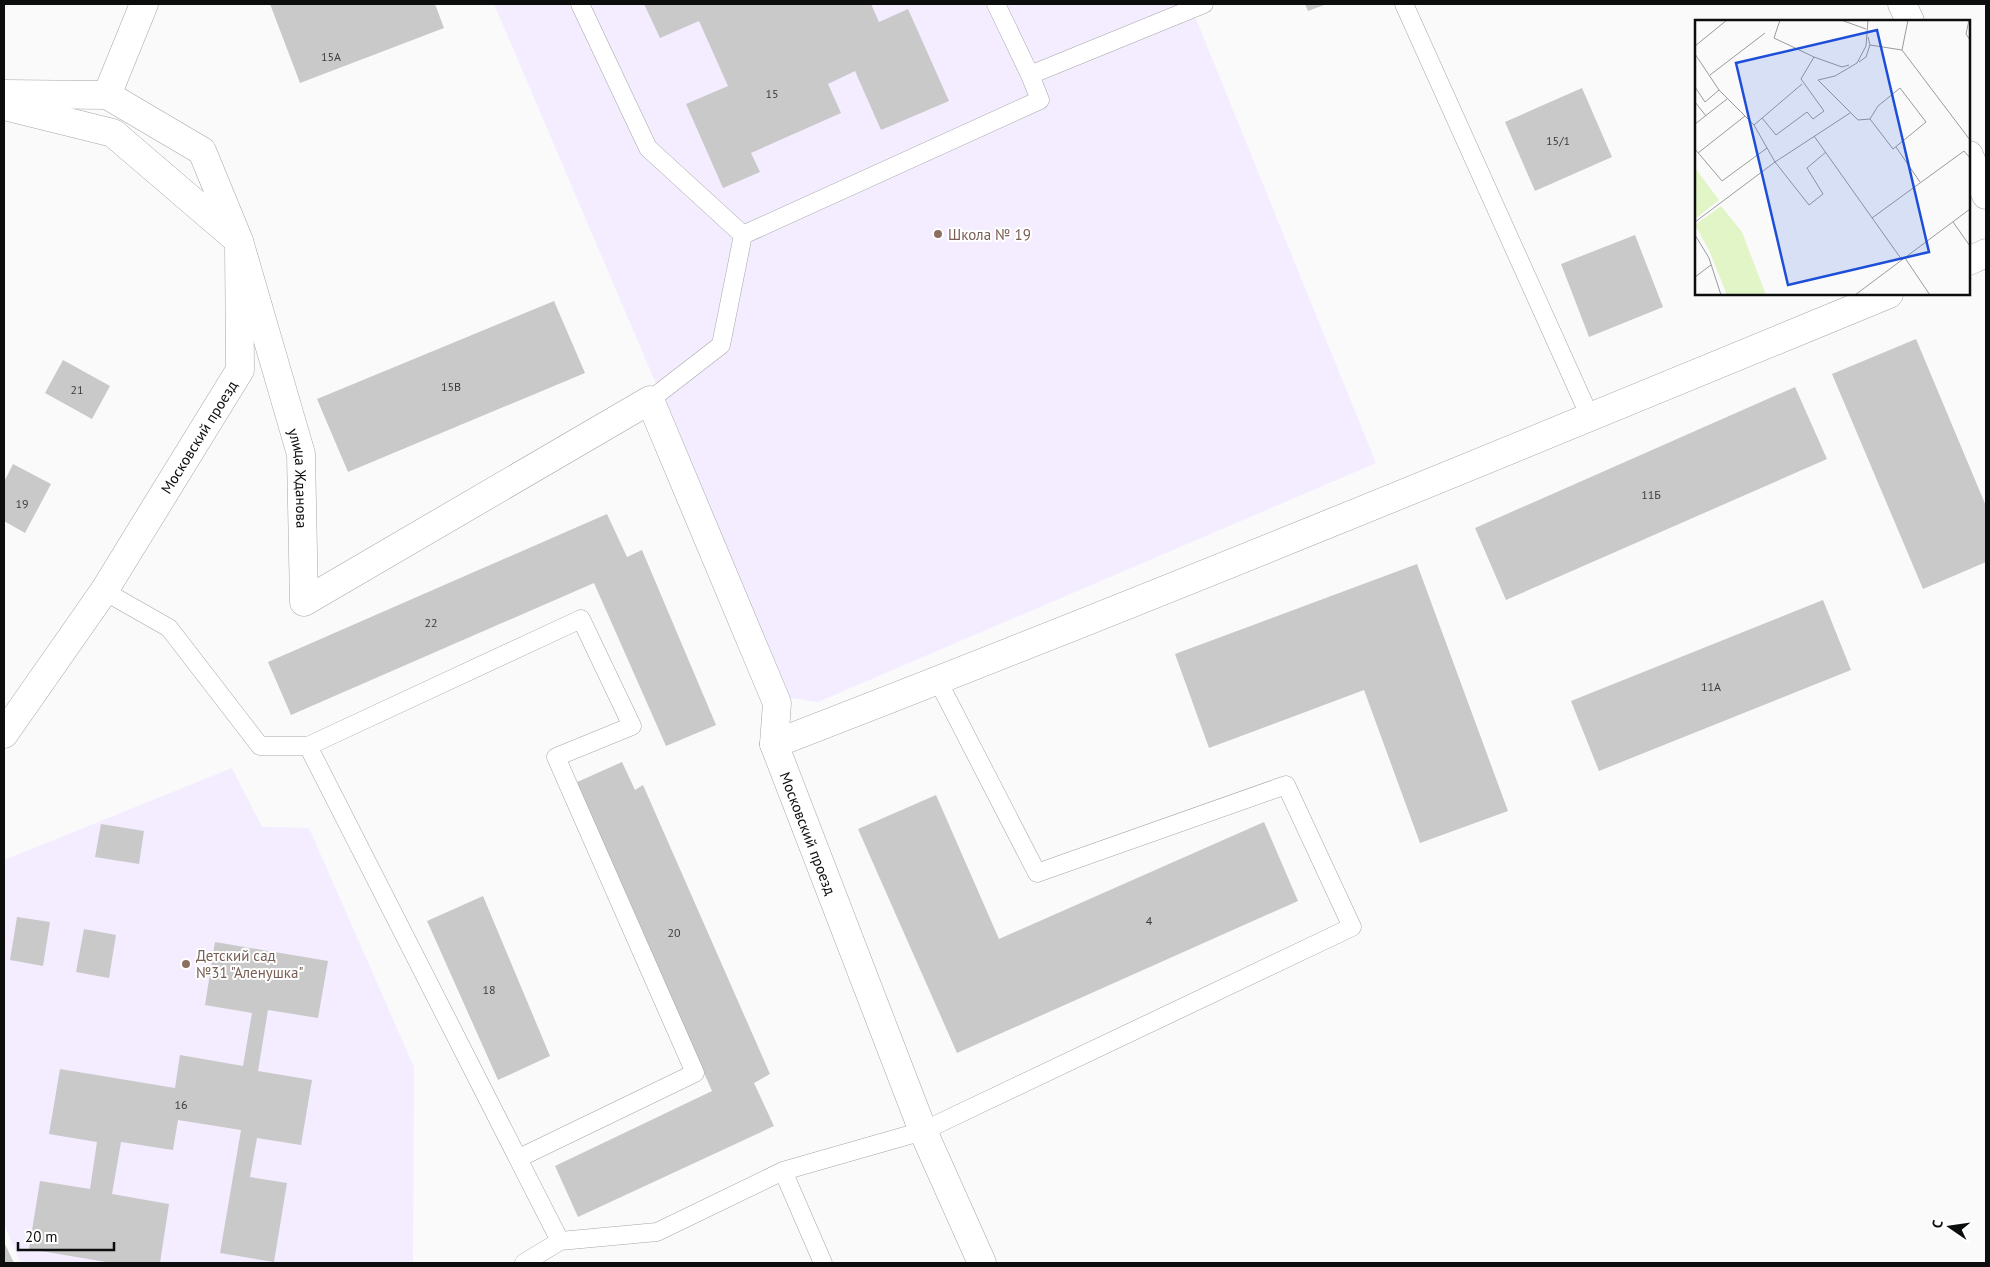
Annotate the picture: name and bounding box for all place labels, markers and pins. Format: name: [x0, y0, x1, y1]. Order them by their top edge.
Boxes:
place label: Школа № 19: [948, 225, 1031, 244]
marker: Школа № 19: [932, 228, 944, 240]
place label: Детский сад №31 "Аленушка": [196, 946, 304, 982]
marker: Детский сад №31 "Аленушка": [180, 958, 192, 970]

